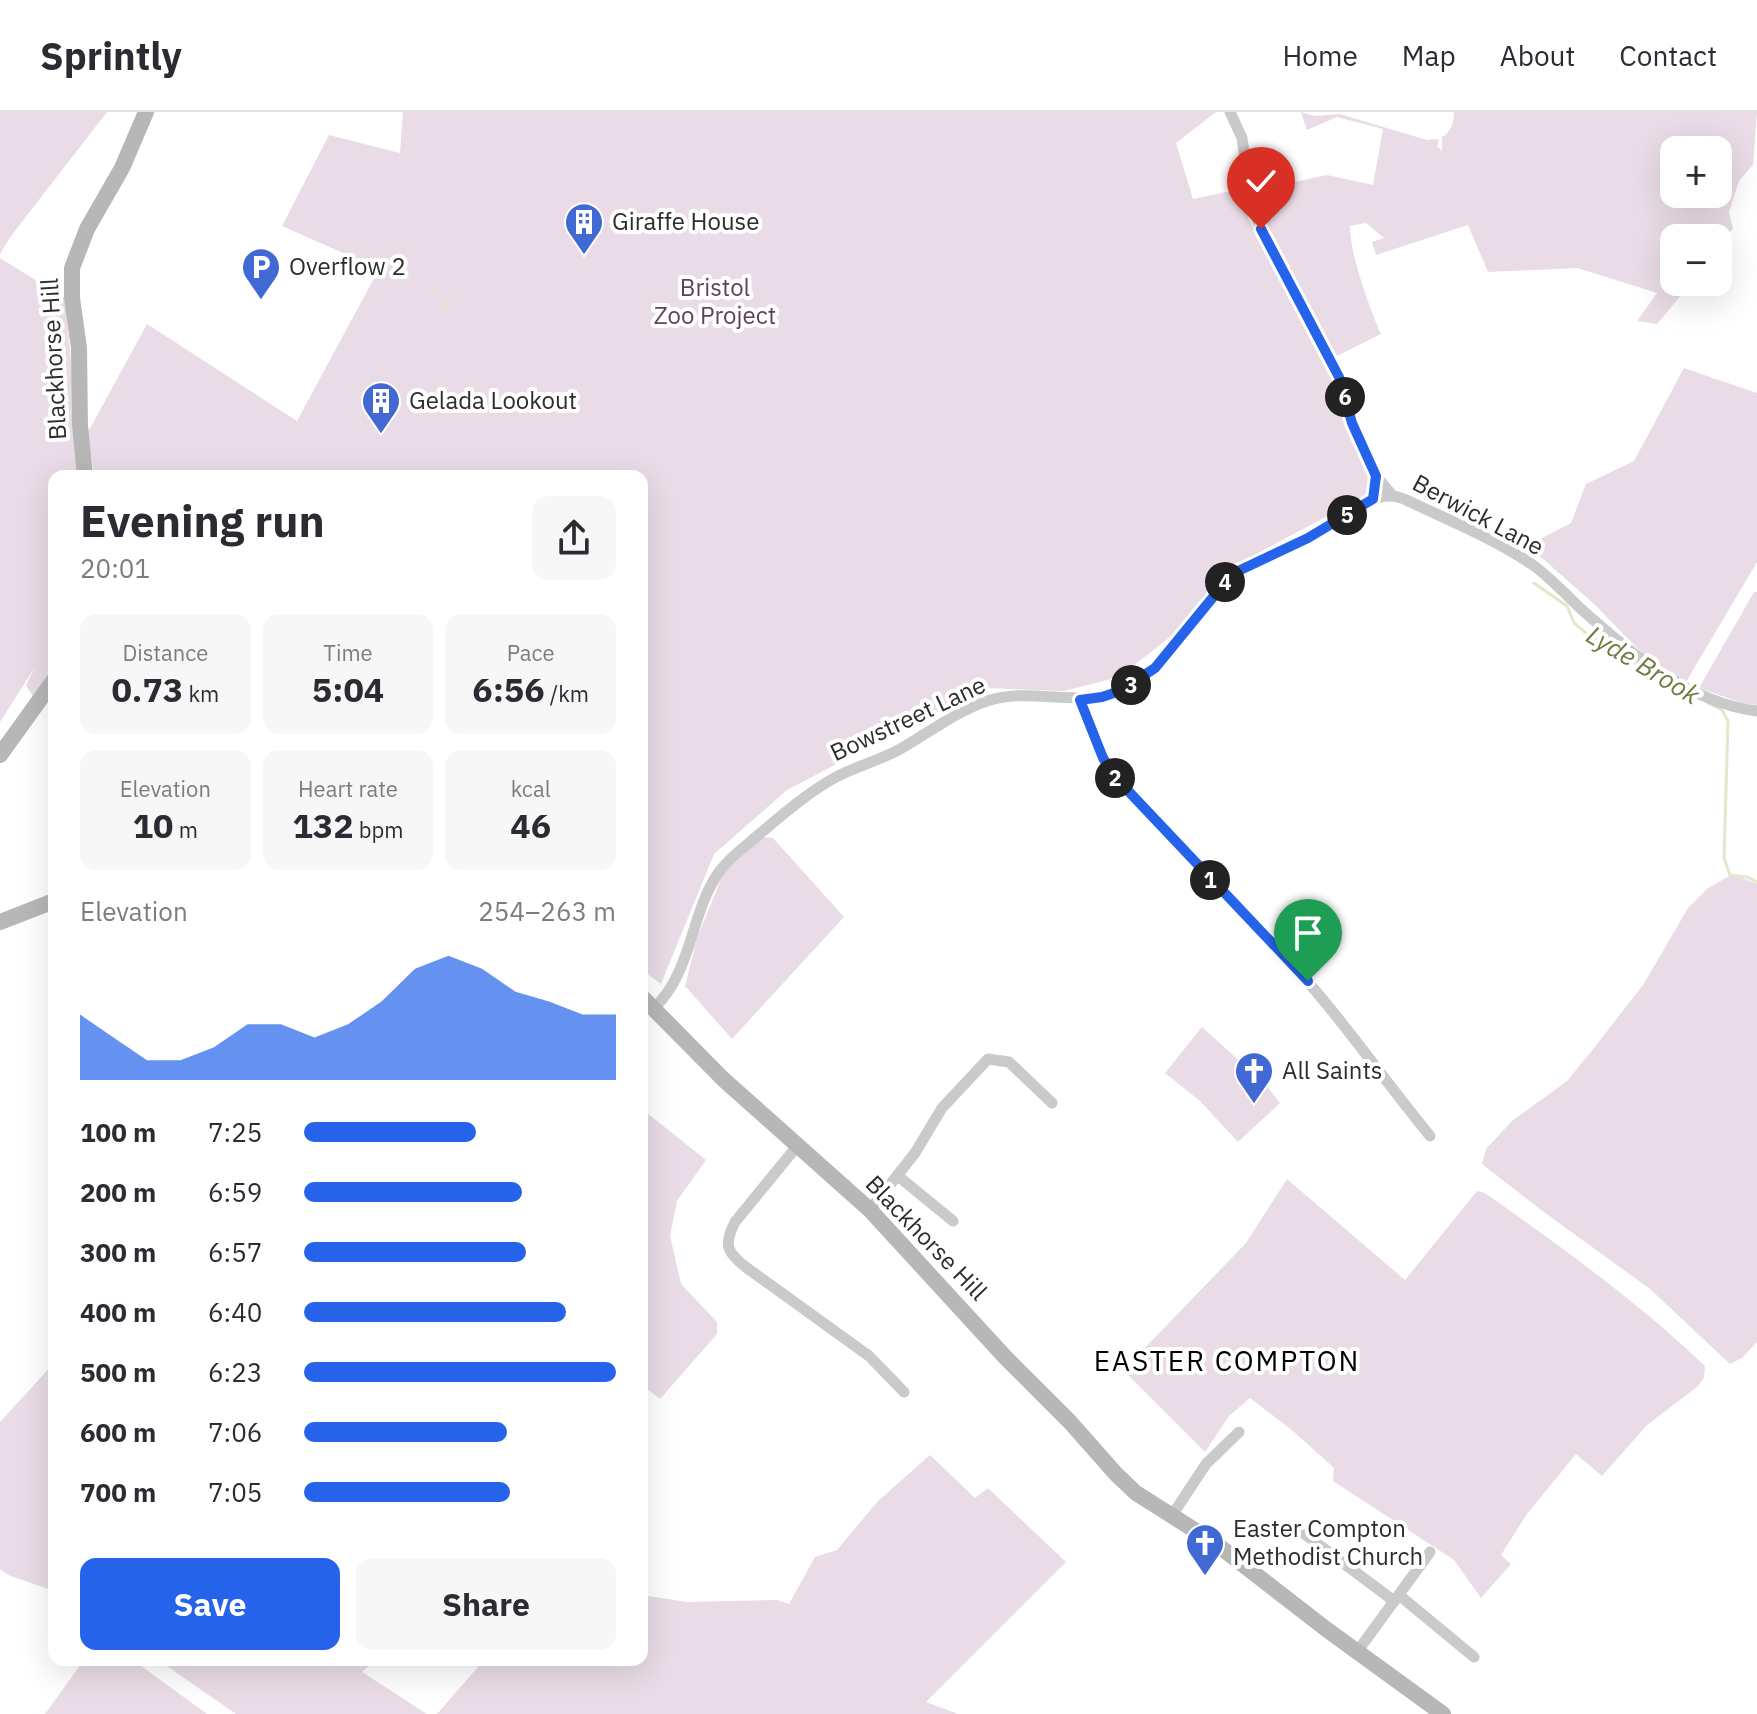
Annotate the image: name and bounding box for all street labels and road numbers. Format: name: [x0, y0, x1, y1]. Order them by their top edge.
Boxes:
street label: Blackhorse Hill: [33, 277, 73, 441]
street label: Berwick Lane: [1407, 466, 1550, 562]
street label: Bowstreet Lane: [825, 668, 991, 768]
street label: Blackhorse Hill: [859, 1168, 995, 1307]

